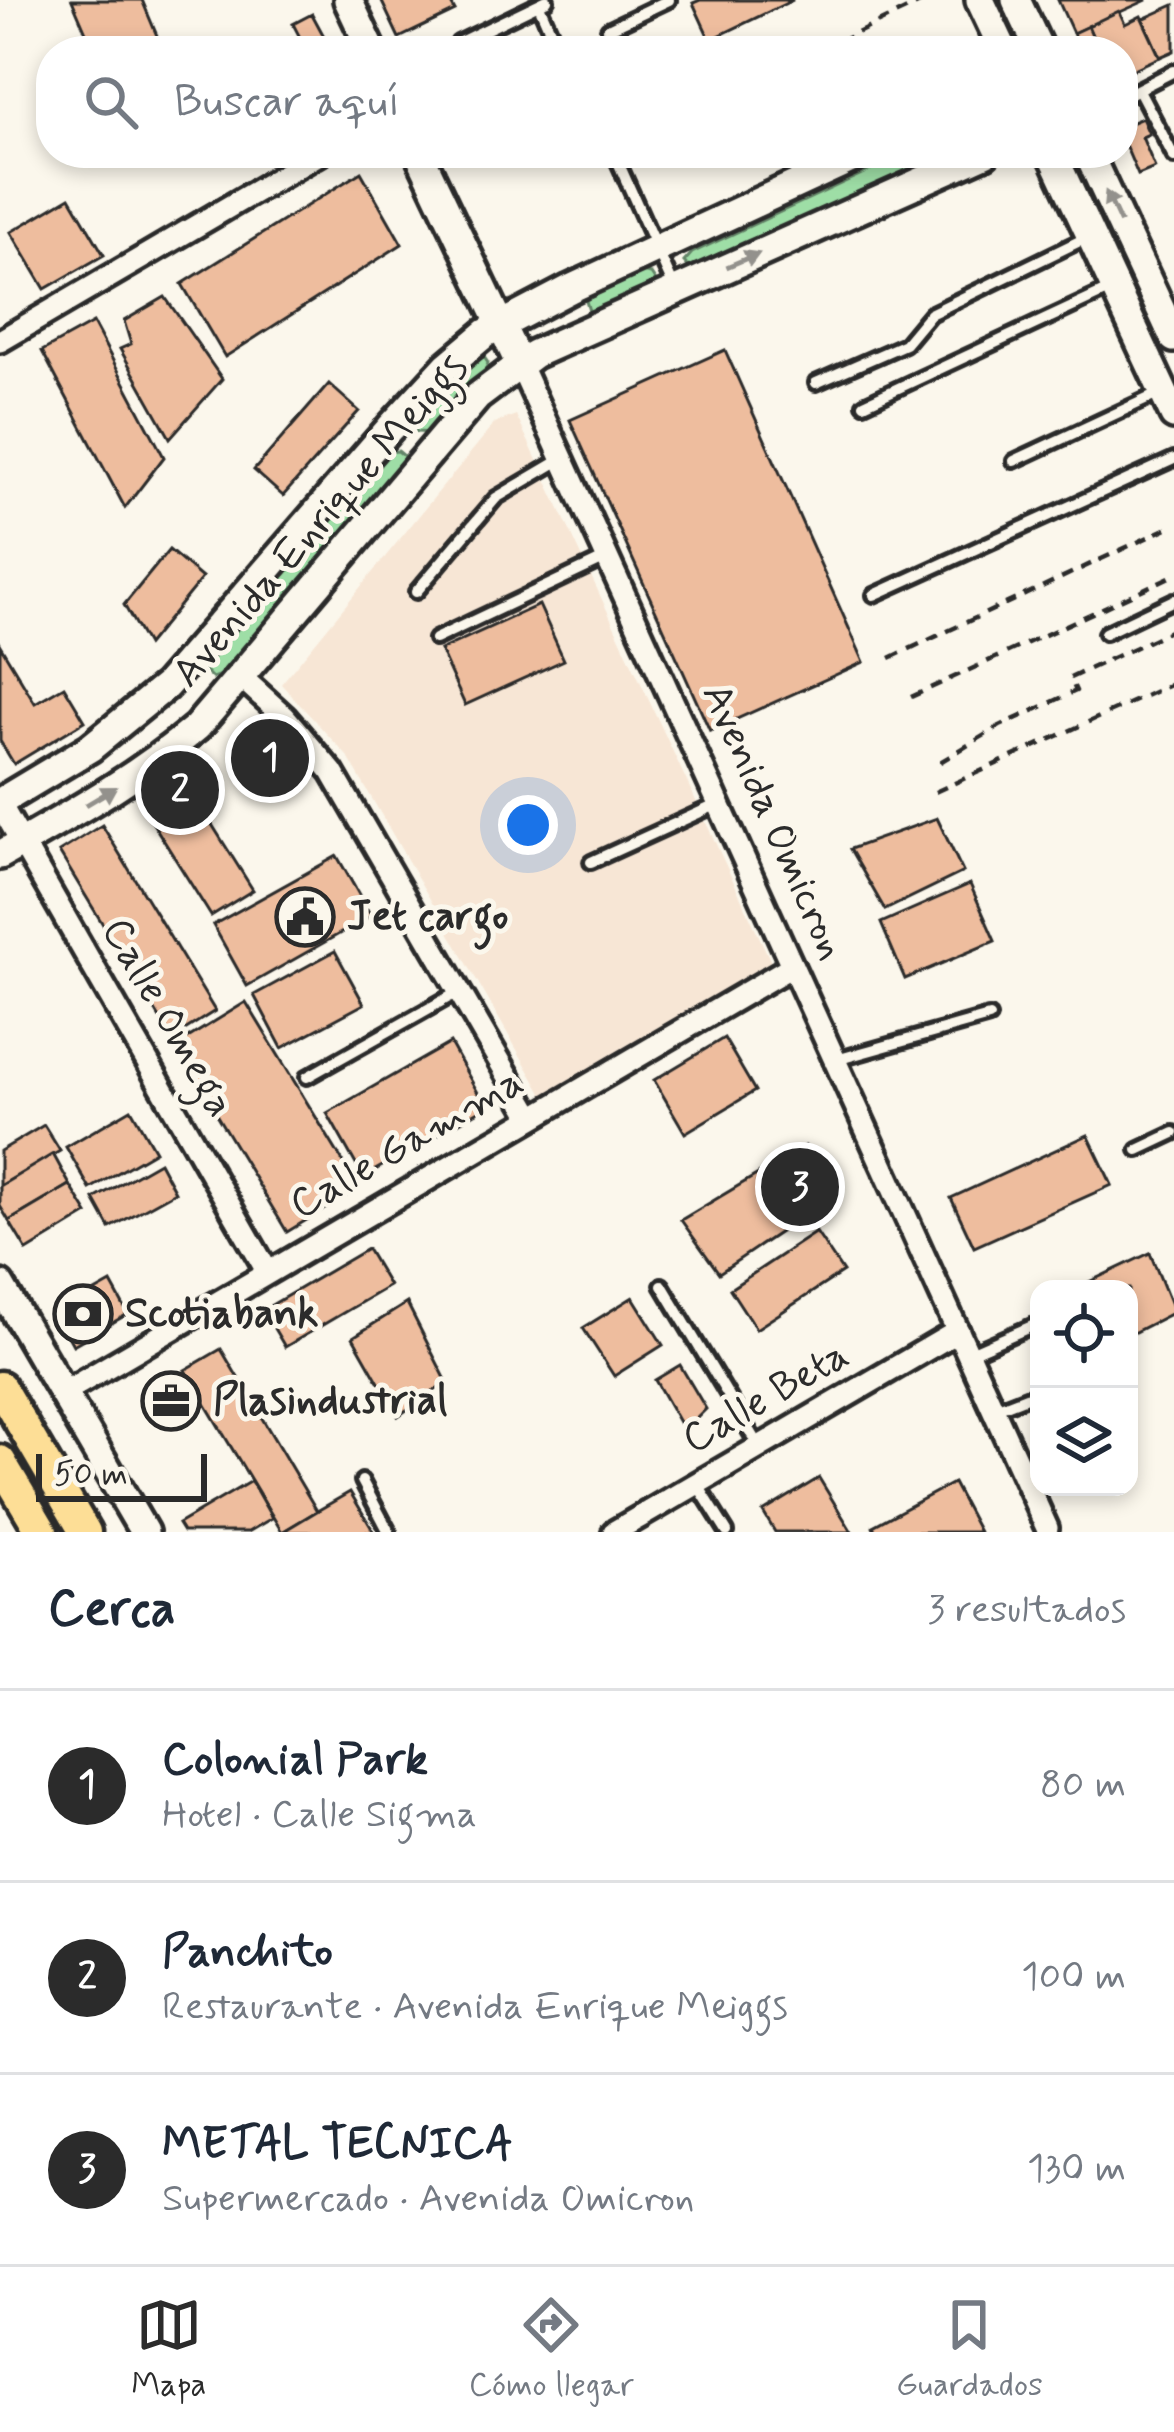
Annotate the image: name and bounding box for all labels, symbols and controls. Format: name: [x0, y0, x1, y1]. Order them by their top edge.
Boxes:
search box: [36, 36, 1138, 168]
icon: search: [78, 69, 144, 135]
text: Buscar aquí: [174, 73, 400, 132]
one-way arrow: [1103, 189, 1123, 224]
one-way arrow: [725, 249, 760, 269]
street label: Avenida Enrique Meiggs: [161, 342, 484, 702]
street label: Avenida Omicron: [688, 675, 858, 969]
pin: 1: [231, 713, 309, 803]
pin: 2: [141, 745, 219, 835]
one-way arrow: [84, 786, 118, 807]
your location: [498, 795, 558, 855]
public building icon: Jet cargo: [274, 886, 336, 948]
place label: Jet cargo: [347, 890, 508, 950]
street label: Calle Omega: [84, 908, 246, 1130]
street label: Calle Gamma: [280, 1055, 534, 1233]
pin: 3: [761, 1142, 839, 1232]
map controls: [1030, 1280, 1138, 1496]
button: locate: [1030, 1280, 1138, 1388]
bank icon: Scotiabank: [52, 1283, 114, 1345]
place label: Scotiabank: [125, 1287, 319, 1342]
street label: Calle Beta: [673, 1328, 859, 1468]
office icon: Plasindustrial: [140, 1370, 202, 1432]
place label: Plasindustrial: [213, 1374, 447, 1429]
button: layers: [1030, 1388, 1138, 1496]
scale bar: [36, 1448, 207, 1501]
text: 50 m: [54, 1453, 128, 1497]
text: Cerca: [48, 1577, 176, 1643]
text: 3 resultados: [927, 1585, 1126, 1636]
text: Colonial Park: [162, 1731, 428, 1790]
text: 1: [78, 1760, 96, 1811]
text: 80 m: [1040, 1760, 1126, 1811]
text: Hotel · Calle Sigma: [162, 1790, 477, 1841]
text: Panchito: [162, 1923, 333, 1982]
text: 2: [77, 1952, 97, 2003]
text: 100 m: [1021, 1952, 1126, 2003]
text: Restaurante · Avenida Enrique Meiggs: [162, 1982, 788, 2033]
text: METAL TECNICA: [162, 2115, 513, 2174]
text: 3: [78, 2144, 96, 2195]
text: 130 m: [1027, 2144, 1126, 2195]
text: Supermercado · Avenida Omicron: [162, 2174, 694, 2225]
tab: Mapa: [131, 2292, 206, 2408]
tab: Cómo llegar: [469, 2292, 634, 2408]
tab: Guardados: [896, 2292, 1043, 2408]

